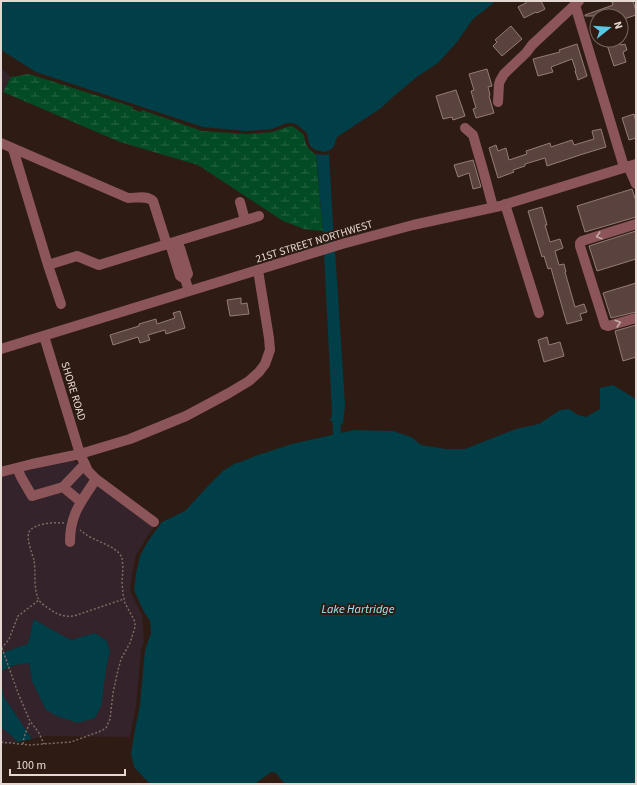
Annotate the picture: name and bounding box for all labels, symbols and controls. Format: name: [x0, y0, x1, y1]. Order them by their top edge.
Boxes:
north arrow: [589, 8, 629, 48]
text: N: [610, 20, 626, 31]
street label: 21ST STREET NORTHWEST: [254, 216, 375, 266]
one-way arrow: [596, 231, 603, 240]
one-way arrow: [614, 319, 621, 328]
street label: SHORE ROAD: [57, 360, 90, 423]
water label: Lake Hartridge: [322, 601, 395, 618]
scale bar: [10, 751, 125, 777]
text: 100 m: [16, 757, 46, 774]

